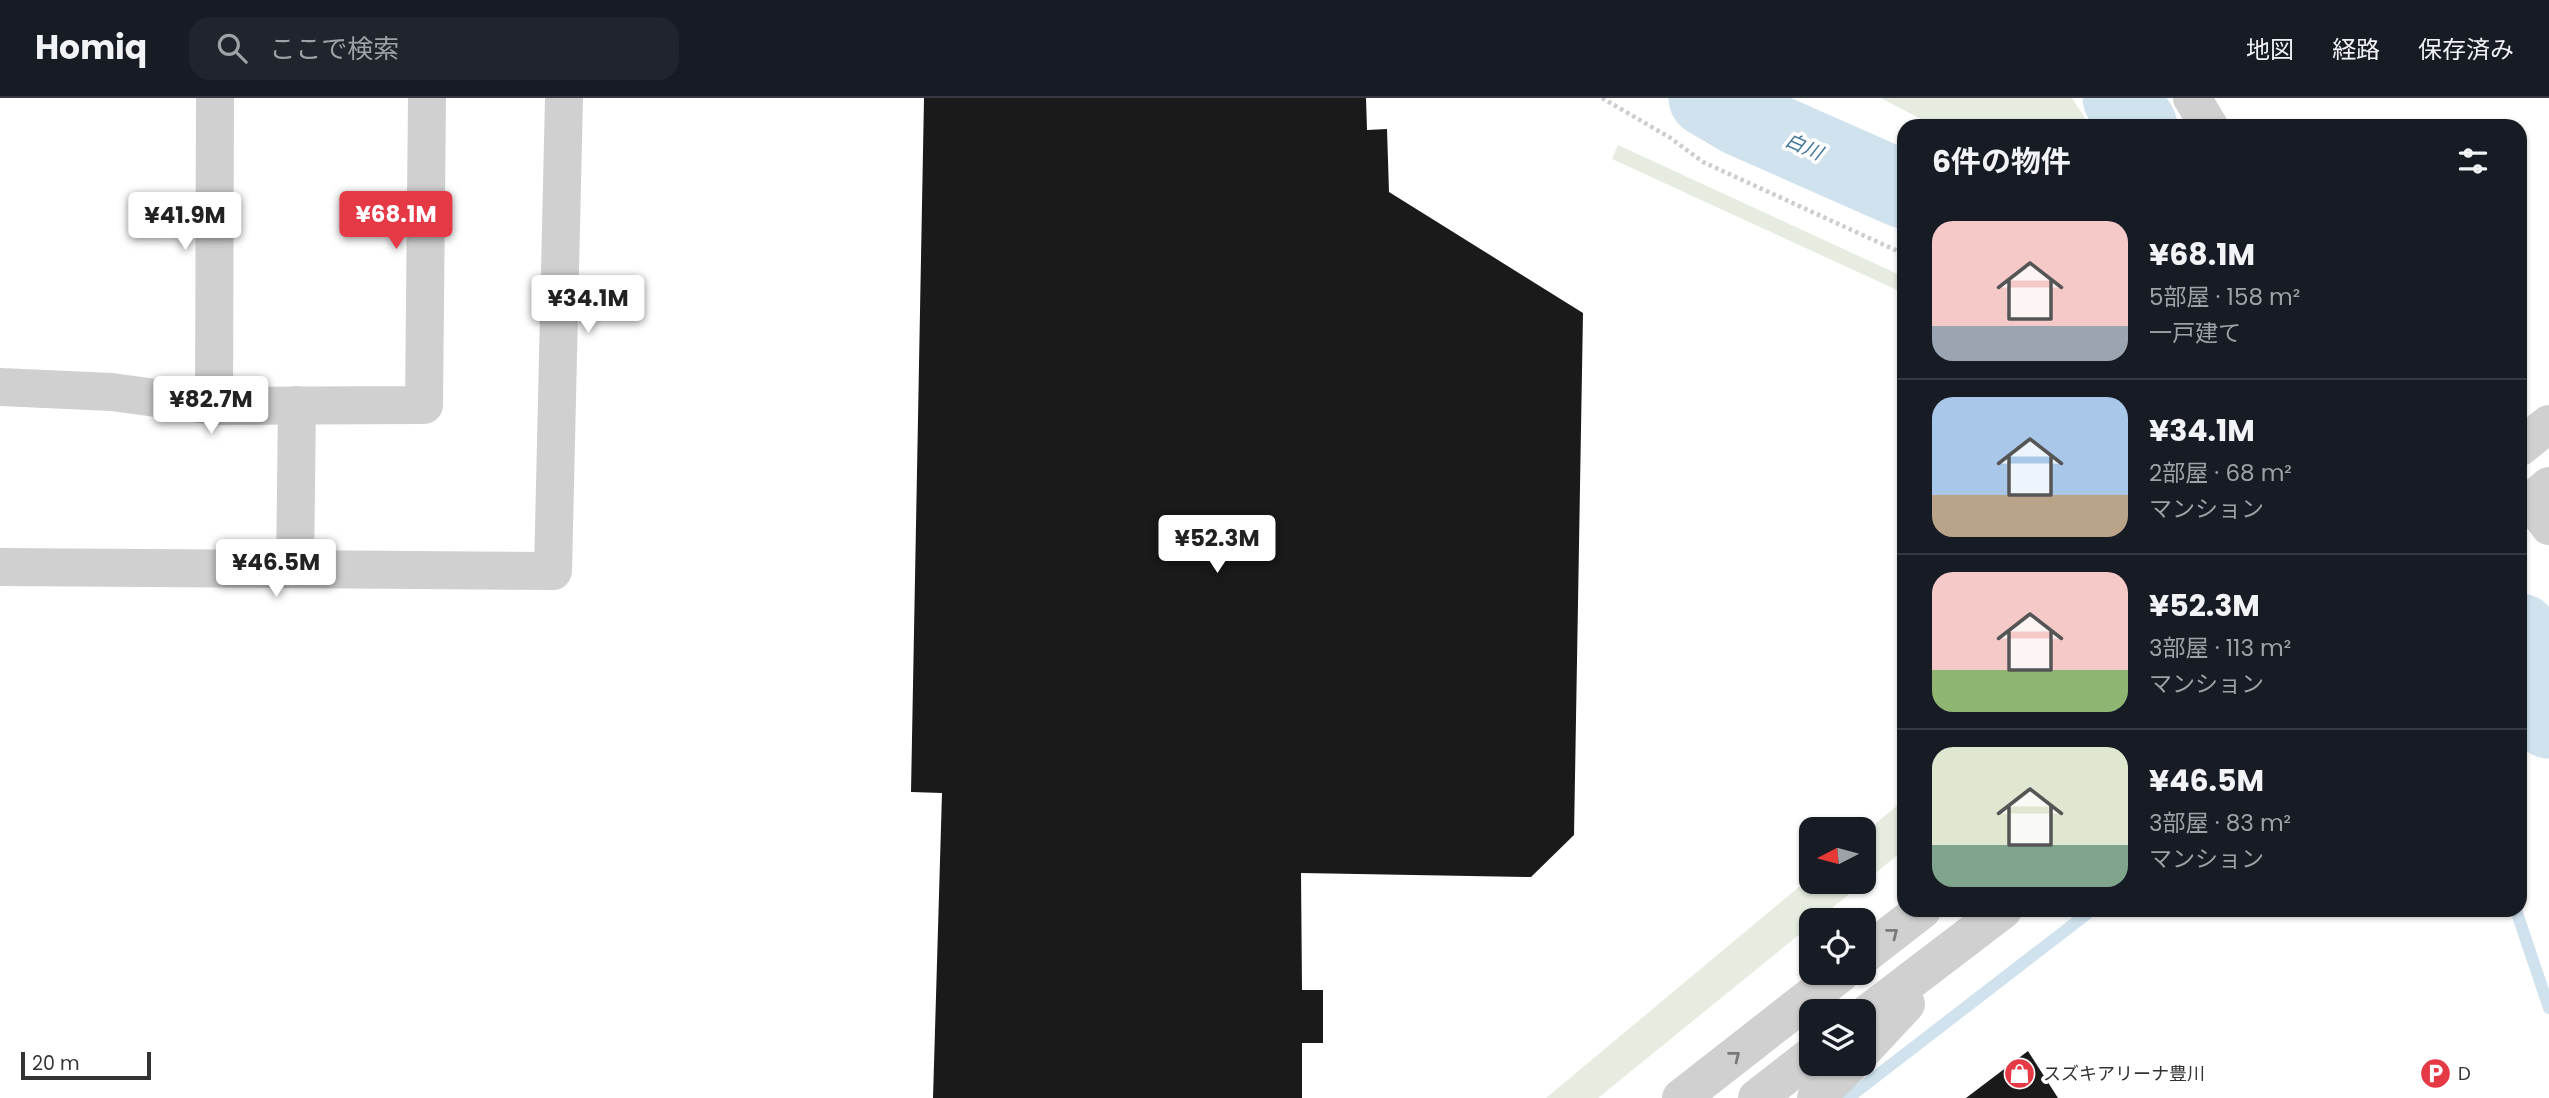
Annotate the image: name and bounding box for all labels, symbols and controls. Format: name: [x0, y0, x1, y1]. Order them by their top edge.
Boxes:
search box: [189, 17, 679, 80]
text: Homiq: [35, 24, 147, 71]
icon: search: [213, 29, 251, 67]
text: ここで検索: [269, 31, 399, 67]
text: 地図: [2246, 33, 2294, 66]
text: 経路: [2332, 33, 2380, 66]
text: 保存済み: [2418, 33, 2514, 66]
water label: 白川: [1781, 126, 1828, 167]
text: 6件の物件: [1932, 140, 2071, 183]
icon: filters: [2454, 142, 2492, 180]
pin: ¥41.9M: [128, 192, 242, 252]
pin: ¥68.1M: [339, 192, 453, 251]
text: ¥68.1M: [355, 198, 437, 230]
text: ¥41.9M: [144, 199, 226, 231]
text: ¥68.1M: [2149, 233, 2255, 276]
icon: home: [1988, 249, 2072, 333]
pin: ¥34.1M: [531, 275, 645, 335]
text: 5部屋 · 158 m²: [2149, 281, 2300, 313]
text: ¥34.1M: [547, 282, 629, 314]
text: 一戸建て: [2149, 317, 2241, 349]
pin: ¥82.7M: [154, 376, 268, 436]
text: ¥82.7M: [169, 383, 253, 415]
text: ¥34.1M: [2149, 409, 2255, 452]
icon: home: [1988, 425, 2072, 509]
text: 2部屋 · 68 m²: [2149, 457, 2292, 489]
text: マンション: [2149, 493, 2264, 525]
pin: ¥52.3M: [1160, 516, 1274, 575]
text: ¥52.3M: [1174, 522, 1260, 554]
pin: ¥46.5M: [219, 540, 333, 599]
text: ¥46.5M: [232, 546, 320, 578]
text: ¥52.3M: [2149, 584, 2260, 627]
icon: home: [1988, 600, 2072, 684]
text: 3部屋 · 113 m²: [2149, 632, 2291, 664]
text: マンション: [2149, 668, 2264, 700]
text: ¥46.5M: [2149, 759, 2264, 802]
icon: home: [1988, 775, 2072, 859]
text: 3部屋 · 83 m²: [2149, 807, 2291, 839]
north arrow: [1799, 817, 1876, 894]
map controls: [1799, 817, 1876, 1076]
text: マンション: [2149, 843, 2264, 875]
button: locate: [1799, 908, 1876, 985]
one-way arrow: [1885, 928, 1897, 941]
button: layers: [1799, 999, 1876, 1076]
scale bar: [21, 1049, 150, 1081]
text: 20 m: [32, 1050, 80, 1077]
one-way arrow: [1726, 1052, 1739, 1064]
shop icon: スズキアリーナ豊川: [2003, 1057, 2037, 1091]
parking icon: D: [2418, 1057, 2452, 1091]
place label: スズキアリーナ豊川: [2043, 1061, 2205, 1086]
place label: D: [2458, 1061, 2471, 1086]

